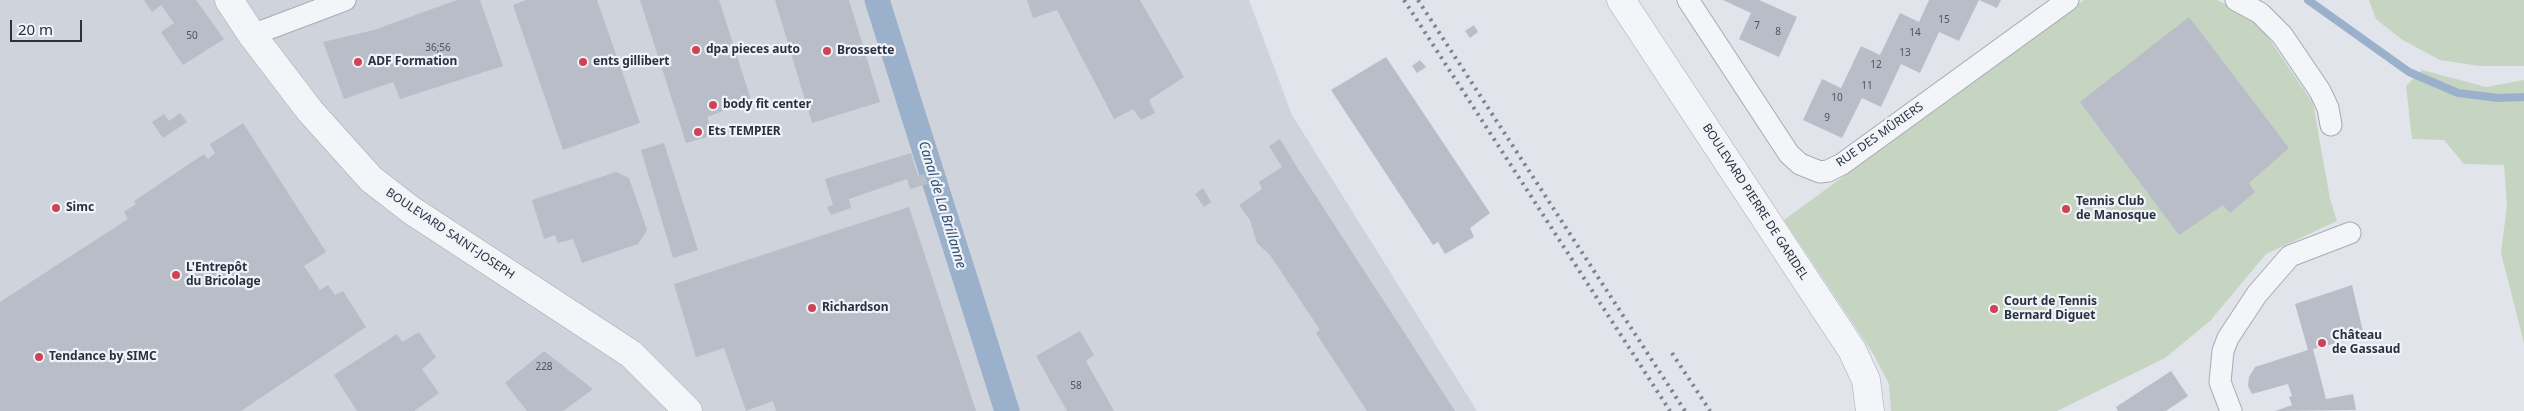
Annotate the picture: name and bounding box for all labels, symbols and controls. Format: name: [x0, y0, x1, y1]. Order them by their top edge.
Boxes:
scale bar: [12, 10, 85, 42]
house number: 15: [1938, 14, 1950, 26]
text: 20 m: [18, 19, 53, 39]
house number: 7: [1754, 20, 1760, 32]
house number: 8: [1775, 26, 1781, 38]
house number: 14: [1909, 27, 1921, 39]
house number: 50: [186, 30, 198, 42]
house number: 36;56: [425, 42, 451, 54]
place label: dpa pieces auto: [706, 43, 800, 57]
marker: dpa pieces auto: [690, 44, 702, 56]
place label: Brossette: [837, 44, 894, 58]
marker: Brossette: [821, 45, 833, 57]
house number: 13: [1899, 47, 1911, 59]
place label: ADF Formation: [368, 55, 457, 69]
place label: ents gillibert: [593, 55, 670, 69]
marker: ADF Formation: [352, 56, 364, 68]
marker: ents gillibert: [577, 56, 589, 68]
house number: 12: [1870, 59, 1882, 71]
house number: 11: [1861, 80, 1873, 92]
house number: 10: [1831, 92, 1843, 104]
place label: body fit center: [723, 98, 811, 112]
marker: body fit center: [707, 99, 719, 111]
street label: RUE DES MÛRIERS: [1834, 100, 1926, 170]
house number: 9: [1824, 112, 1830, 124]
street label: BOULEVARD PIERRE DE GARIDEL: [1699, 121, 1811, 283]
place label: Ets TEMPIER: [708, 125, 781, 139]
marker: Ets TEMPIER: [692, 126, 704, 138]
water label: Canal de La Brillanne: [915, 139, 969, 271]
street label: BOULEVARD SAINT-JOSEPH: [383, 185, 517, 283]
place label: Tennis Club de Manosque: [2076, 195, 2156, 223]
place label: Simc: [66, 201, 94, 215]
marker: Simc: [50, 202, 62, 214]
marker: Tennis Club de Manosque: [2060, 203, 2072, 215]
place label: L'Entrepôt du Bricolage: [186, 261, 261, 289]
marker: L'Entrepôt du Bricolage: [170, 269, 182, 281]
place label: Court de Tennis Bernard Diguet: [2004, 295, 2097, 323]
place label: Richardson: [822, 301, 889, 315]
marker: Richardson: [806, 302, 818, 314]
marker: Court de Tennis Bernard Diguet: [1988, 303, 2000, 315]
place label: Château de Gassaud: [2332, 329, 2400, 357]
marker: Château de Gassaud: [2316, 337, 2328, 349]
place label: Tendance by SIMC: [49, 350, 157, 364]
marker: Tendance by SIMC: [33, 351, 45, 363]
house number: 228: [535, 361, 553, 373]
house number: 58: [1070, 380, 1082, 392]

